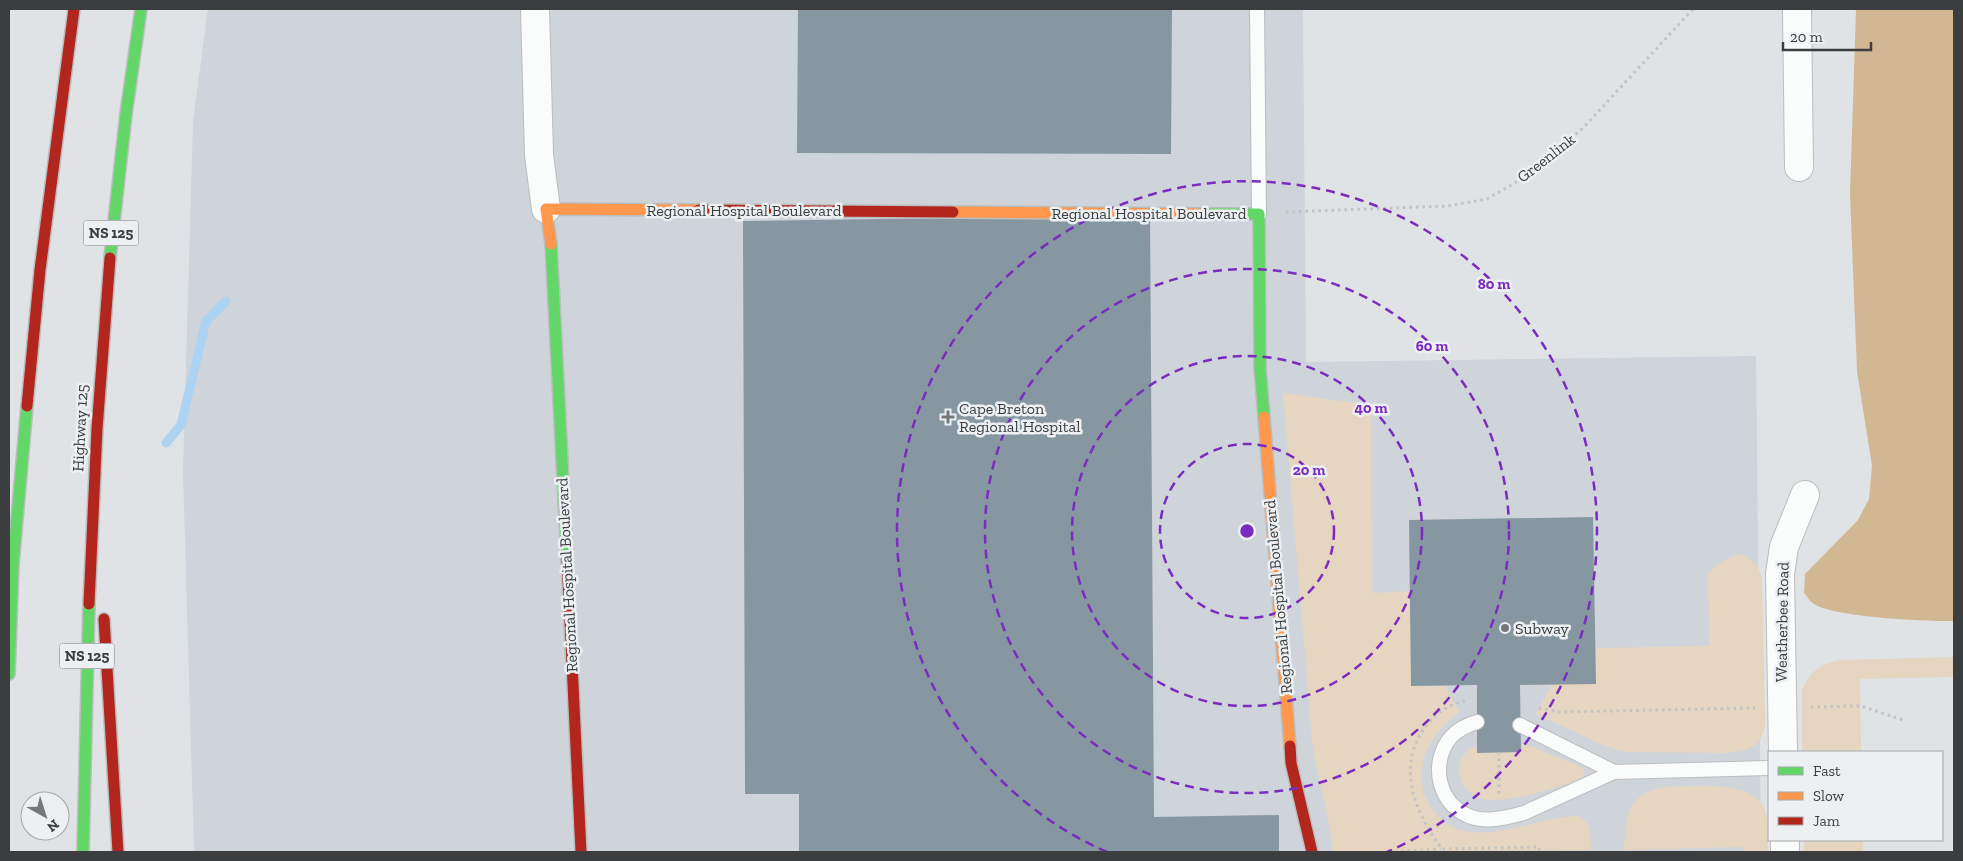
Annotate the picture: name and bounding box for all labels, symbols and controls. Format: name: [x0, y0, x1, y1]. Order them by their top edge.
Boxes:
scale bar: [1783, 20, 1870, 52]
text: 20 m: [1790, 28, 1823, 46]
street label: Greenlink: [1513, 129, 1579, 186]
street label: Regional Hospital Boulevard: [647, 201, 842, 220]
street label: Regional Hospital Boulevard: [1052, 204, 1247, 223]
road number: NS 125: [84, 220, 138, 246]
text: 80 m: [1478, 275, 1510, 293]
text: 60 m: [1416, 337, 1448, 355]
street label: Highway 125: [68, 384, 92, 472]
place label: Cape Breton Regional Hospital: [959, 399, 1081, 436]
text: 40 m: [1354, 399, 1388, 417]
marker: Cape Breton Regional Hospital: [941, 410, 955, 424]
text: 20 m: [1293, 461, 1325, 479]
street label: Regional Hospital Boulevard: [552, 477, 582, 673]
street label: Regional Hospital Boulevard: [1260, 499, 1296, 695]
centre of rings: [1238, 522, 1256, 540]
street label: Weatherbee Road: [1771, 562, 1793, 682]
place label: Subway: [1515, 619, 1570, 638]
marker: Subway: [1499, 622, 1511, 634]
road number: NS 125: [59, 644, 114, 668]
legend: [1768, 751, 1943, 841]
text: Fast: [1813, 762, 1841, 780]
text: Slow: [1813, 787, 1845, 805]
north arrow: [20, 791, 70, 841]
text: Jam: [1813, 812, 1840, 830]
text: N: [43, 816, 62, 836]

